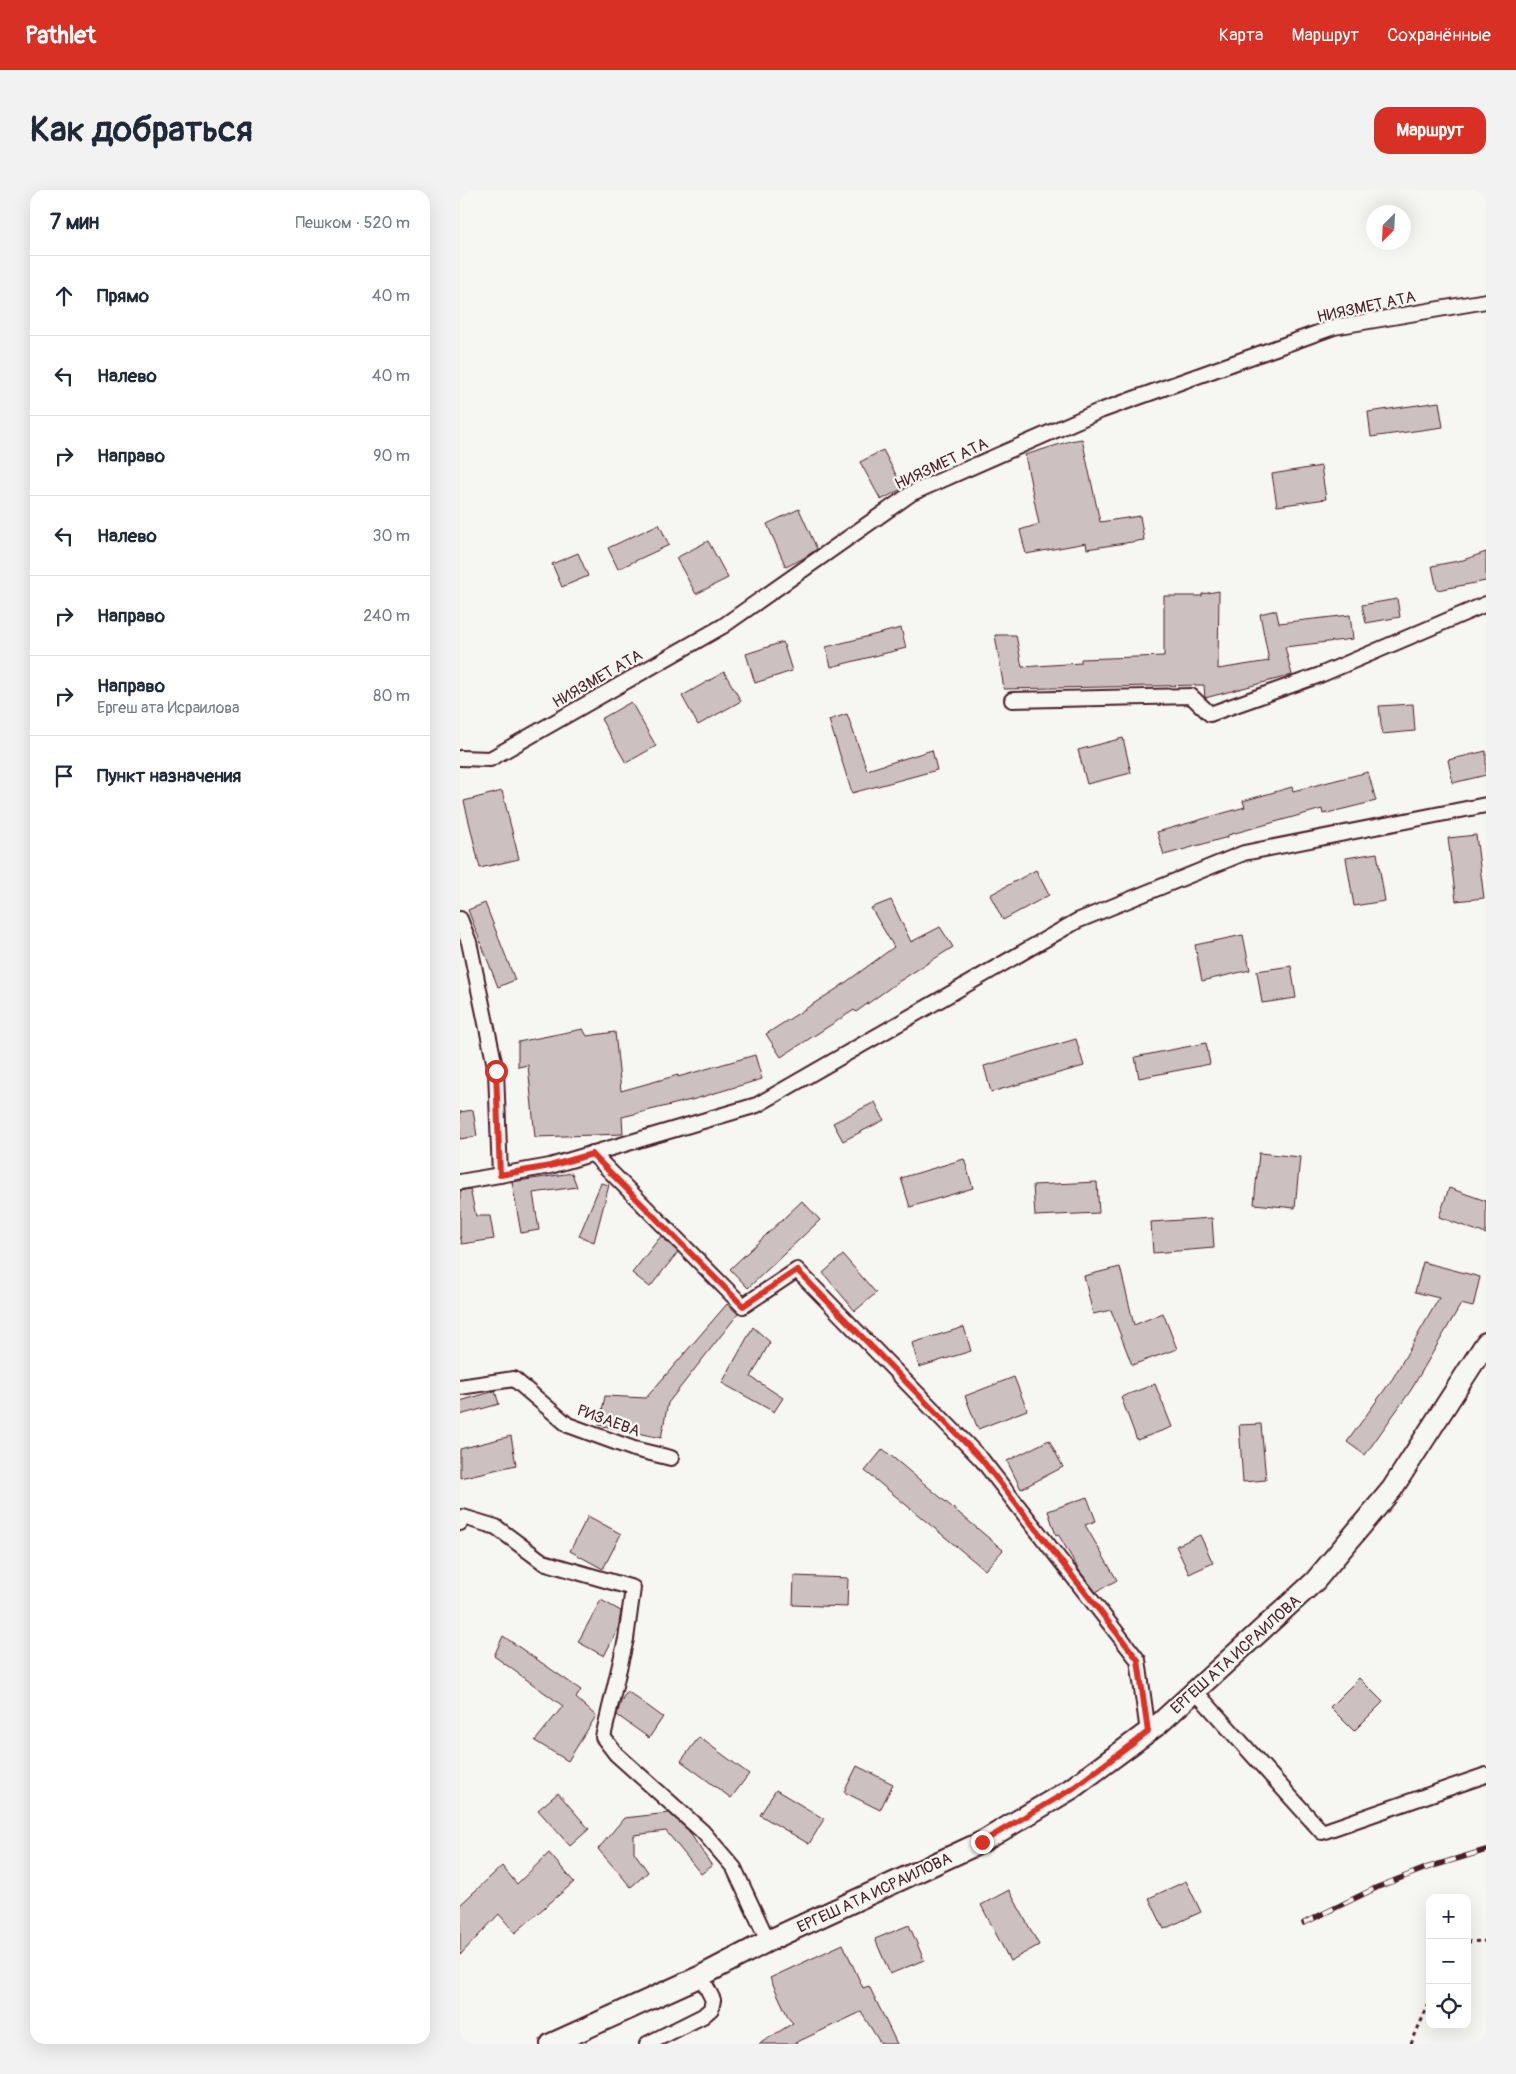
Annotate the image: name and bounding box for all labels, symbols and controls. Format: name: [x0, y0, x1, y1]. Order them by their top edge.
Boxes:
text: Pathlet: [25, 21, 96, 50]
text: Карта: [1219, 24, 1263, 47]
text: Маршрут: [1291, 24, 1359, 47]
text: Сохранённые: [1387, 24, 1491, 47]
button: Маршрут: [1374, 107, 1486, 154]
text: Как добраться: [30, 108, 253, 152]
north arrow: [1366, 205, 1411, 250]
text: 7 мин: [50, 209, 99, 236]
text: Пешком · 520 m: [295, 213, 410, 233]
icon: ahead: [50, 282, 78, 310]
text: Прямо: [97, 284, 149, 308]
text: 40 m: [372, 286, 410, 306]
street label: НИЯЗМЕТ АТА: [1315, 287, 1417, 327]
icon: left: [50, 362, 78, 390]
text: Налево: [97, 364, 157, 388]
text: 40 m: [372, 366, 410, 386]
street label: НИЯЗМЕТ АТА: [892, 434, 991, 494]
icon: right: [50, 442, 78, 470]
text: Направо: [97, 444, 165, 468]
text: 90 m: [373, 446, 410, 466]
icon: left: [50, 522, 78, 550]
text: Налево: [97, 524, 157, 548]
text: 30 m: [372, 526, 410, 546]
icon: right: [50, 602, 78, 630]
text: Направо: [97, 604, 165, 628]
text: 240 m: [363, 606, 410, 626]
street label: НИЯЗМЕТ АТА: [549, 645, 646, 713]
text: Направо: [97, 674, 165, 698]
icon: right: [50, 682, 78, 710]
text: 80 m: [373, 686, 410, 706]
text: Ергеш ата Исраилова: [97, 698, 240, 718]
icon: arrive: [50, 762, 78, 790]
text: Пункт назначения: [97, 764, 241, 788]
route start: [485, 1060, 508, 1083]
street label: РИЗАЕВА: [575, 1400, 643, 1442]
street label: ЕРГЕШ АТА ИСРАИЛОВА: [1166, 1591, 1305, 1719]
route end: [971, 1831, 994, 1854]
street label: ЕРГЕШ АТА ИСРАИЛОВА: [794, 1848, 955, 1938]
map controls: [1426, 1894, 1471, 2029]
button: +: [1426, 1894, 1471, 1939]
button: −: [1426, 1939, 1471, 1984]
button: locate: [1426, 1984, 1471, 2029]

